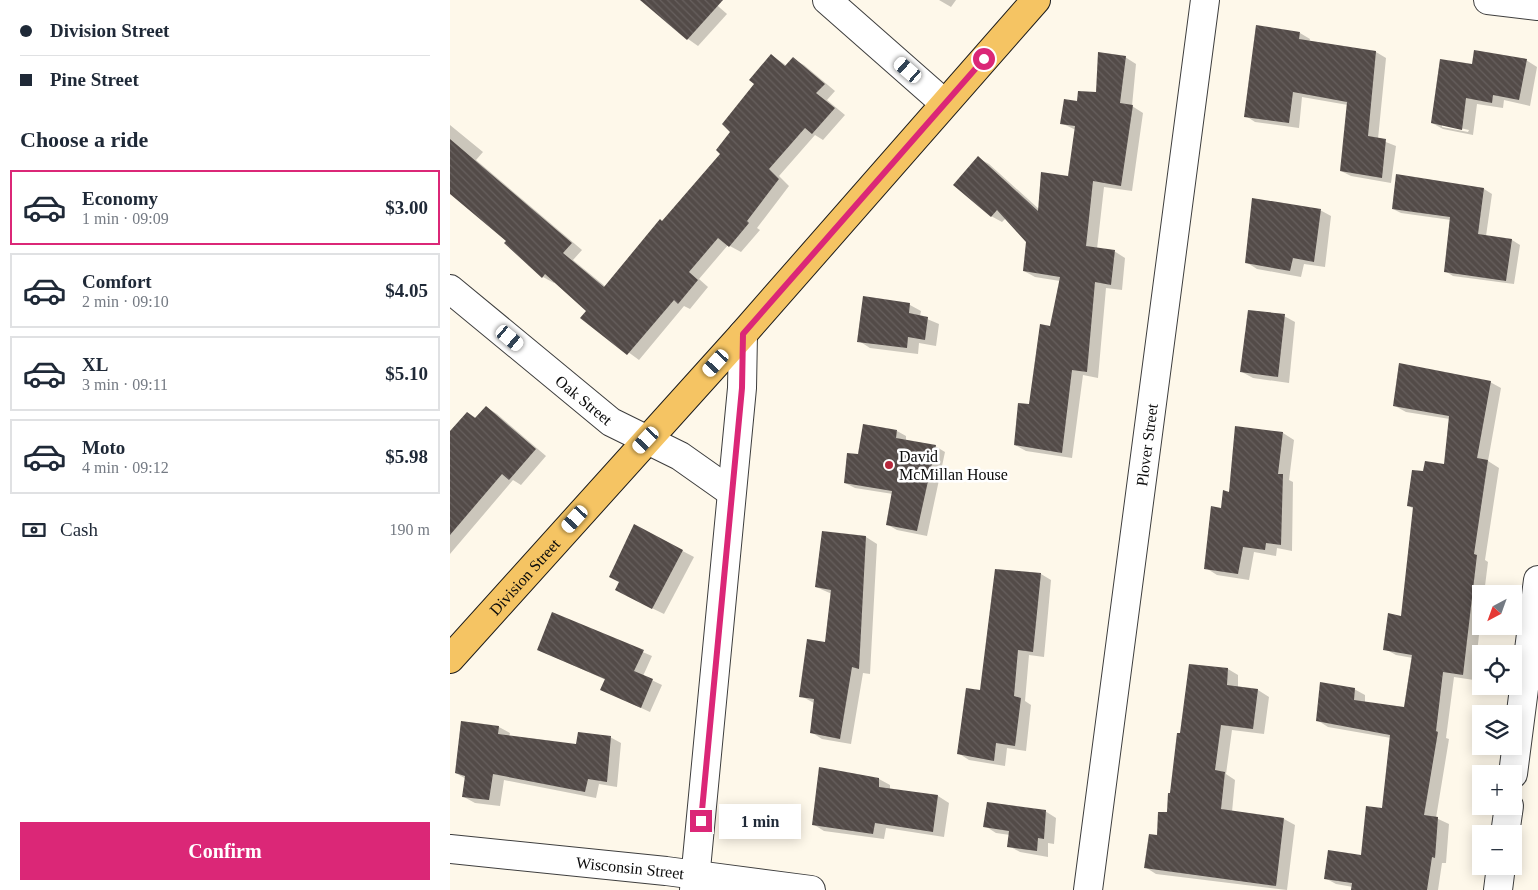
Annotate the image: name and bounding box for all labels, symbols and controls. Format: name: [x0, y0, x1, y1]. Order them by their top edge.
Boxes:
text: Division Street: [50, 20, 169, 41]
route start: [973, 48, 995, 70]
car: [891, 54, 924, 86]
text: Pine Street: [50, 69, 139, 90]
text: Choose a ride: [20, 127, 148, 152]
icon: car: [22, 185, 67, 230]
text: Economy: [82, 188, 158, 209]
text: $3.00: [385, 197, 428, 218]
text: 1 min · 09:09: [82, 210, 169, 227]
icon: car: [22, 268, 67, 313]
text: Comfort: [82, 271, 152, 292]
text: $4.05: [385, 280, 428, 301]
text: 2 min · 09:10: [82, 293, 169, 310]
car: [493, 323, 526, 353]
car: [700, 347, 731, 379]
icon: car: [22, 351, 67, 396]
text: XL: [82, 354, 108, 375]
text: $5.10: [385, 363, 428, 384]
street label: Oak Street: [553, 372, 616, 428]
text: 3 min · 09:11: [82, 376, 168, 393]
street label: Plover Street: [1133, 402, 1160, 487]
car: [630, 424, 661, 456]
icon: car: [22, 434, 67, 479]
text: Moto: [82, 437, 125, 458]
text: $5.98: [385, 446, 428, 467]
place label: David McMillan House: [899, 448, 1008, 483]
text: 4 min · 09:12: [82, 459, 169, 476]
marker: David McMillan House: [883, 459, 895, 471]
car: [559, 503, 590, 535]
icon: cash: [20, 516, 48, 544]
text: Cash: [60, 519, 98, 540]
text: 190 m: [390, 521, 430, 538]
street label: Division Street: [486, 535, 563, 618]
north arrow: [1472, 585, 1522, 635]
map controls: [1472, 585, 1522, 875]
button: locate: [1472, 645, 1522, 695]
button: layers: [1472, 705, 1522, 755]
button: +: [1472, 765, 1522, 815]
callout: 1 min: [718, 804, 801, 838]
route end: [690, 810, 712, 832]
text: 1 min: [741, 813, 779, 830]
button: Confirm: [20, 822, 430, 880]
button: −: [1472, 825, 1522, 875]
street label: Wisconsin Street: [575, 853, 686, 882]

